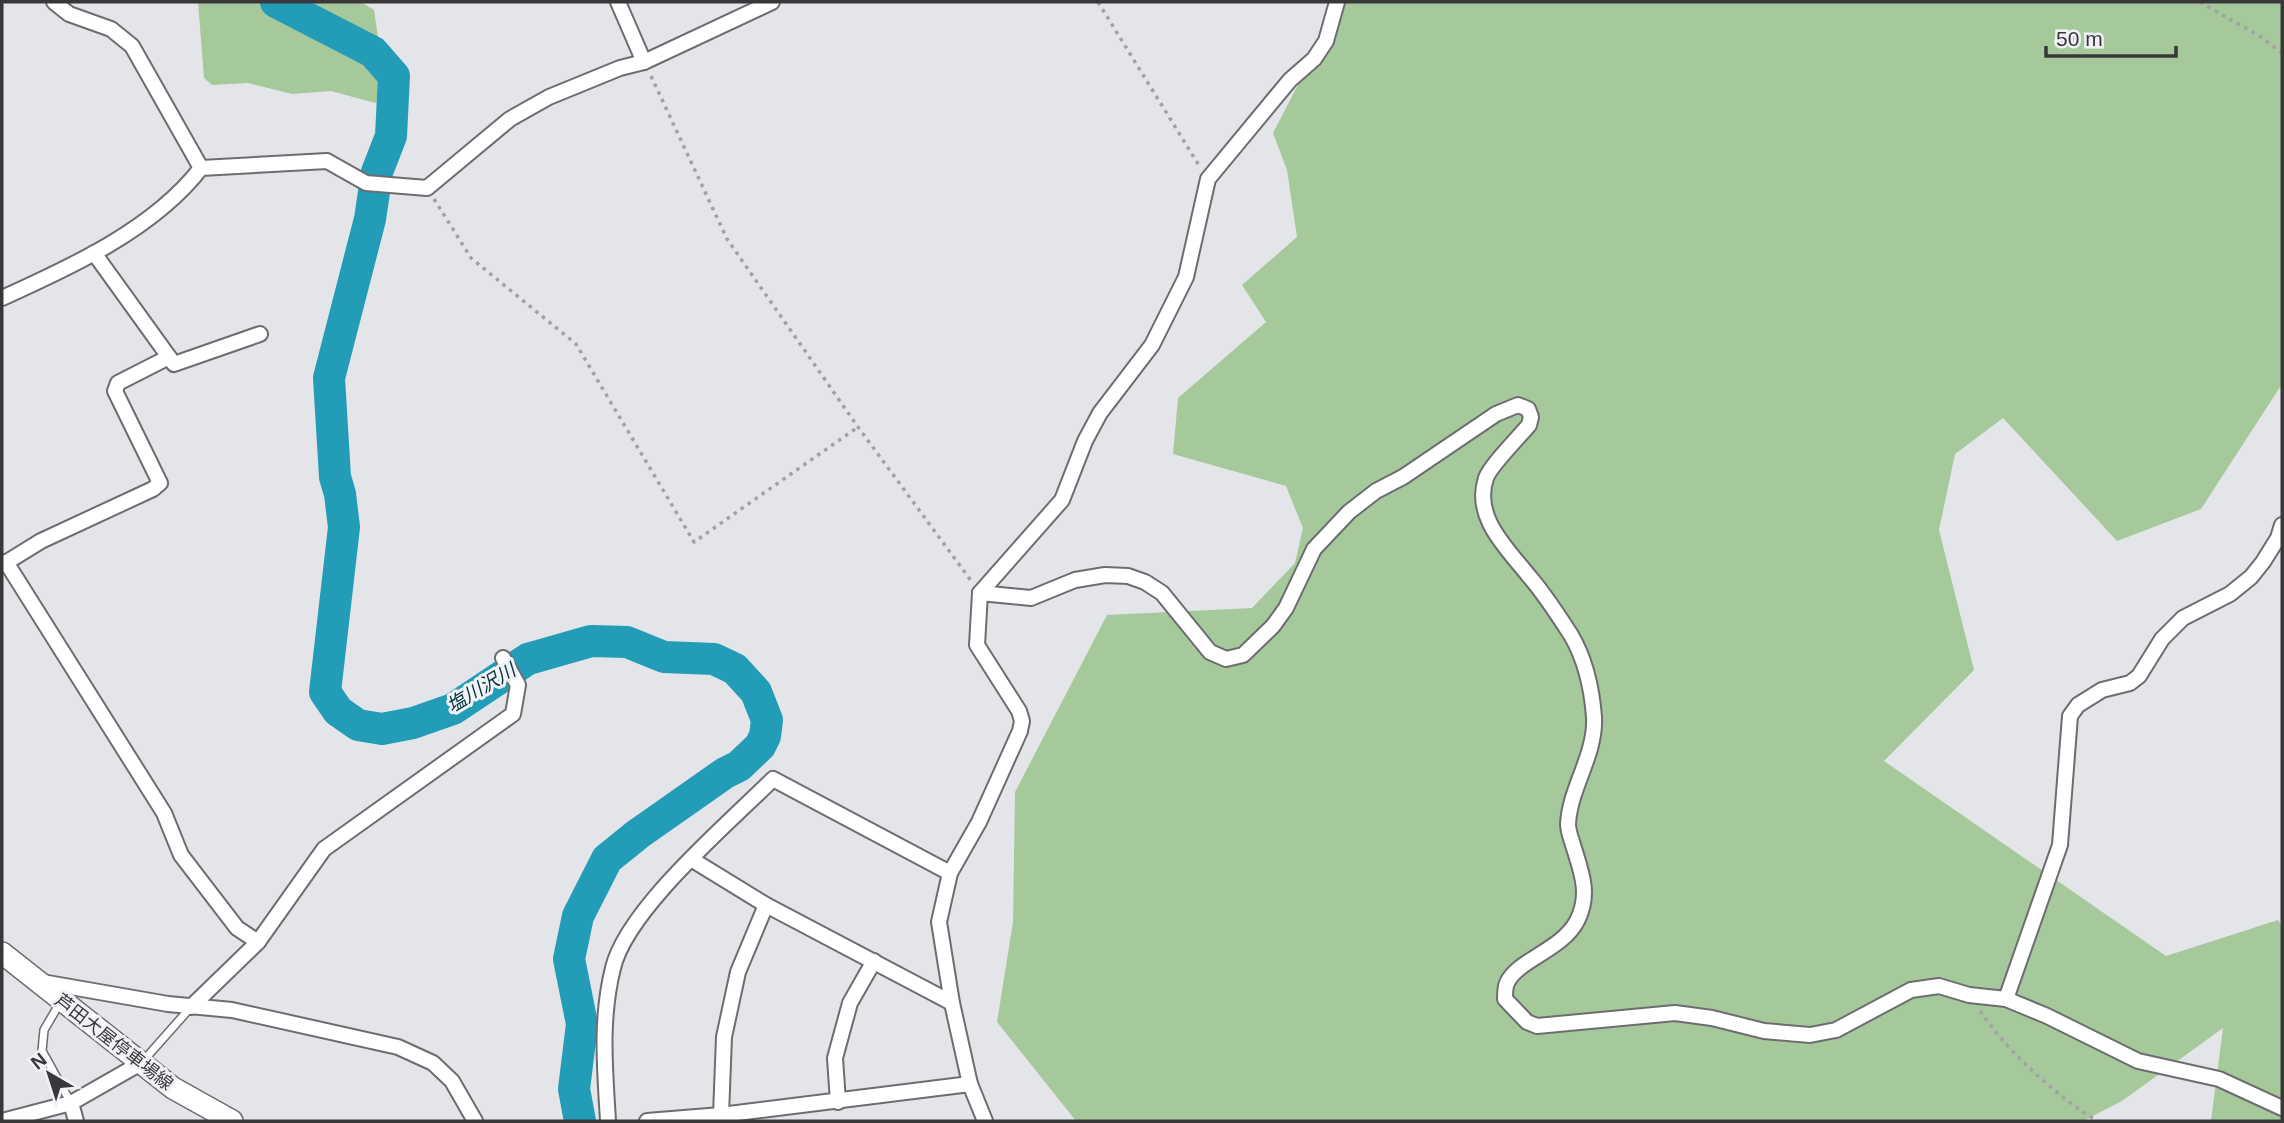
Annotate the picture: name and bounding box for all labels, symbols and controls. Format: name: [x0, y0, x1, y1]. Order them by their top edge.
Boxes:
scale bar: [2046, 14, 2176, 58]
text: 50 m: [2056, 27, 2103, 50]
water label: 塩川沢川: [443, 658, 521, 717]
street label: 芦田大屋停車場線: [51, 990, 177, 1094]
north arrow: [14, 1039, 84, 1109]
text: N: [27, 1049, 51, 1074]

